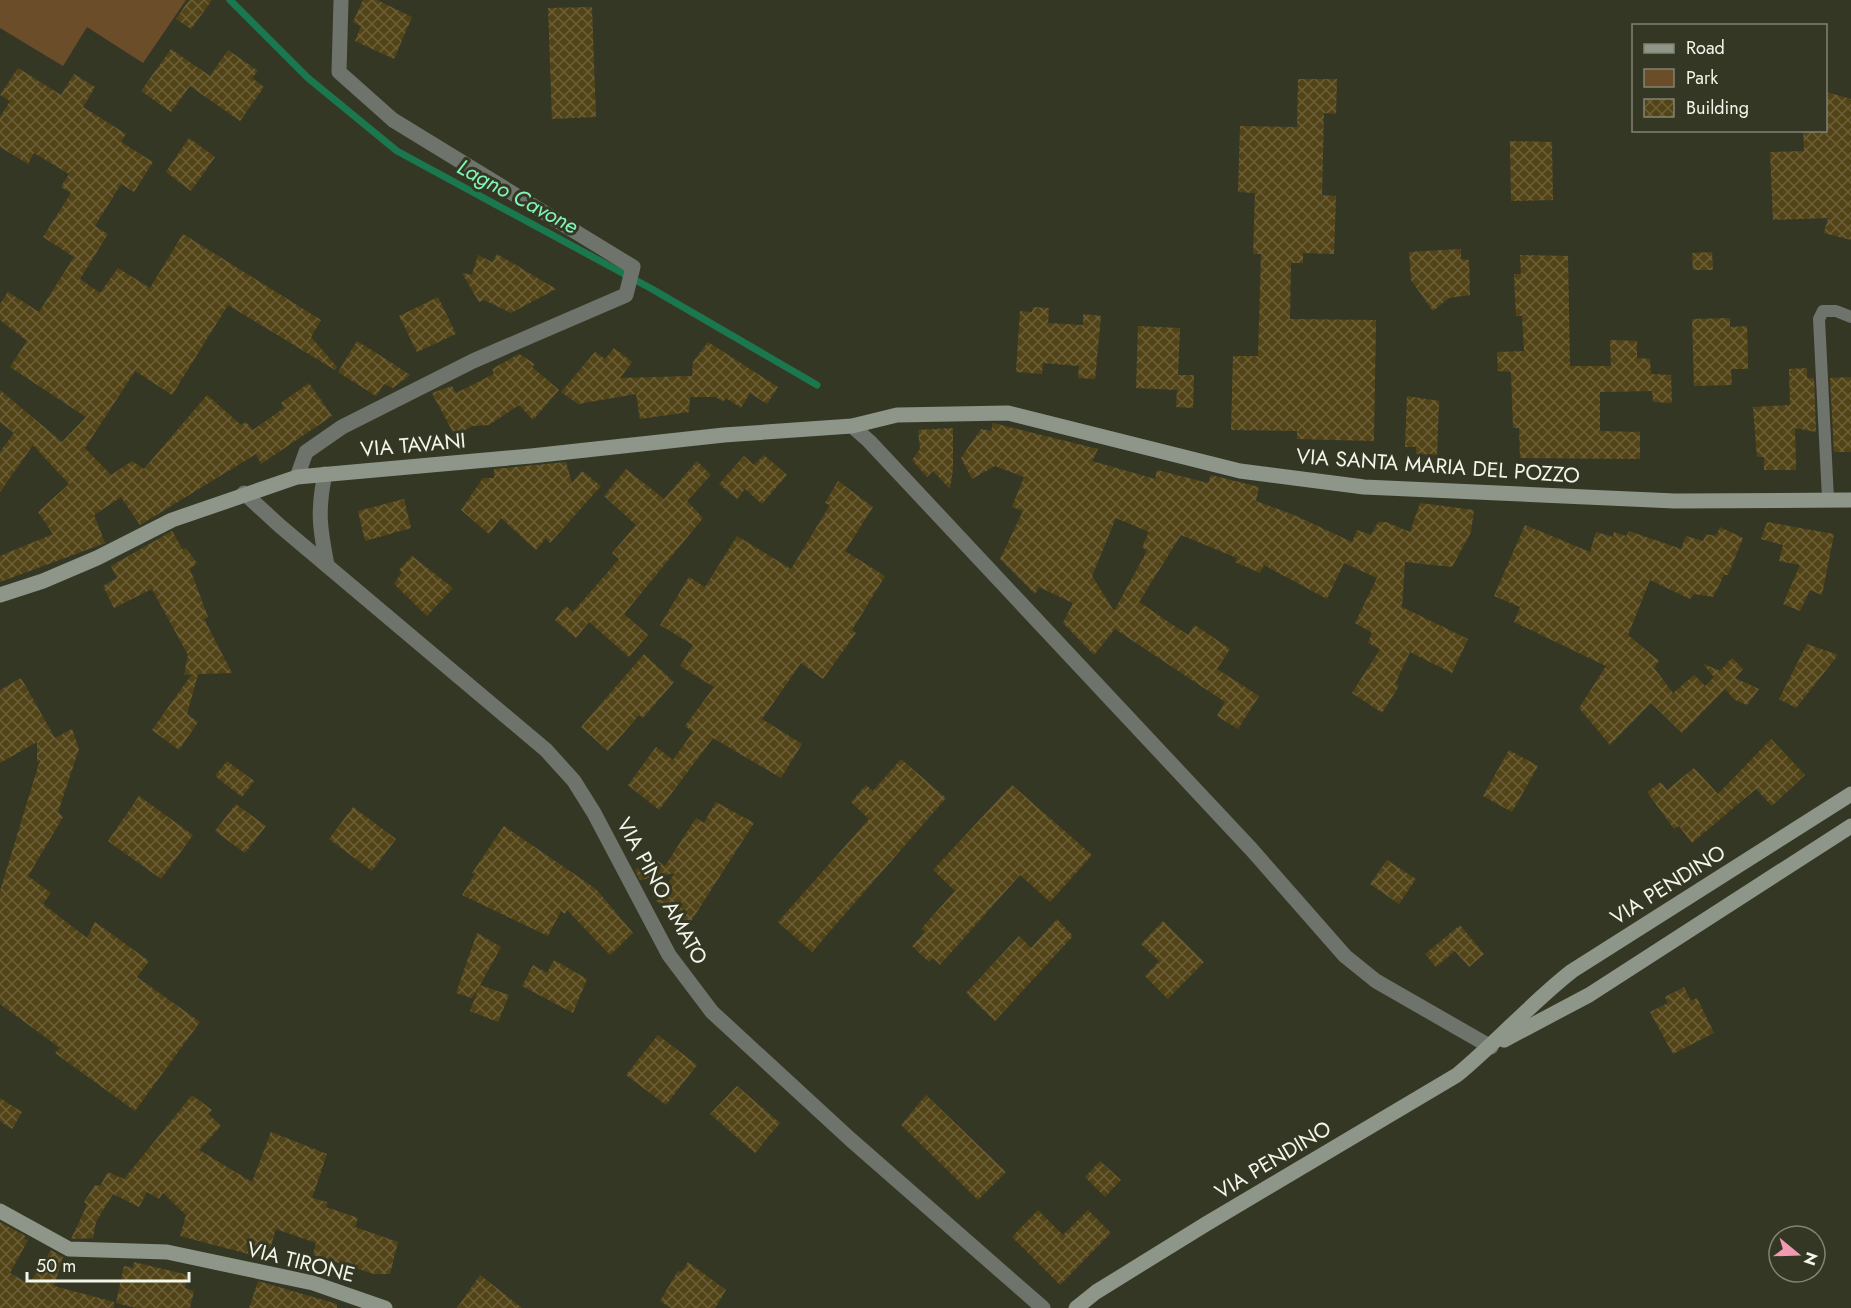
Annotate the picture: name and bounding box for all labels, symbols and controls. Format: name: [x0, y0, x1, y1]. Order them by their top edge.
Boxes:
legend: [1632, 24, 1827, 132]
text: Road: [1686, 35, 1725, 61]
text: Park: [1686, 65, 1718, 91]
text: Building: [1686, 95, 1749, 121]
water label: Lagno Cavone: [452, 151, 584, 241]
street label: VIA TAVANI: [359, 425, 467, 465]
street label: VIA SANTA MARIA DEL POZZO: [1295, 441, 1581, 491]
street label: VIA PINO AMATO: [609, 812, 715, 970]
street label: VIA PENDINO: [1605, 838, 1731, 932]
street label: VIA PENDINO: [1209, 1113, 1337, 1207]
north arrow: [1767, 1224, 1827, 1284]
street label: VIA TIRONE: [244, 1234, 358, 1290]
scale bar: [27, 1245, 189, 1283]
text: N: [1798, 1249, 1824, 1268]
text: 50 m: [36, 1253, 76, 1279]

